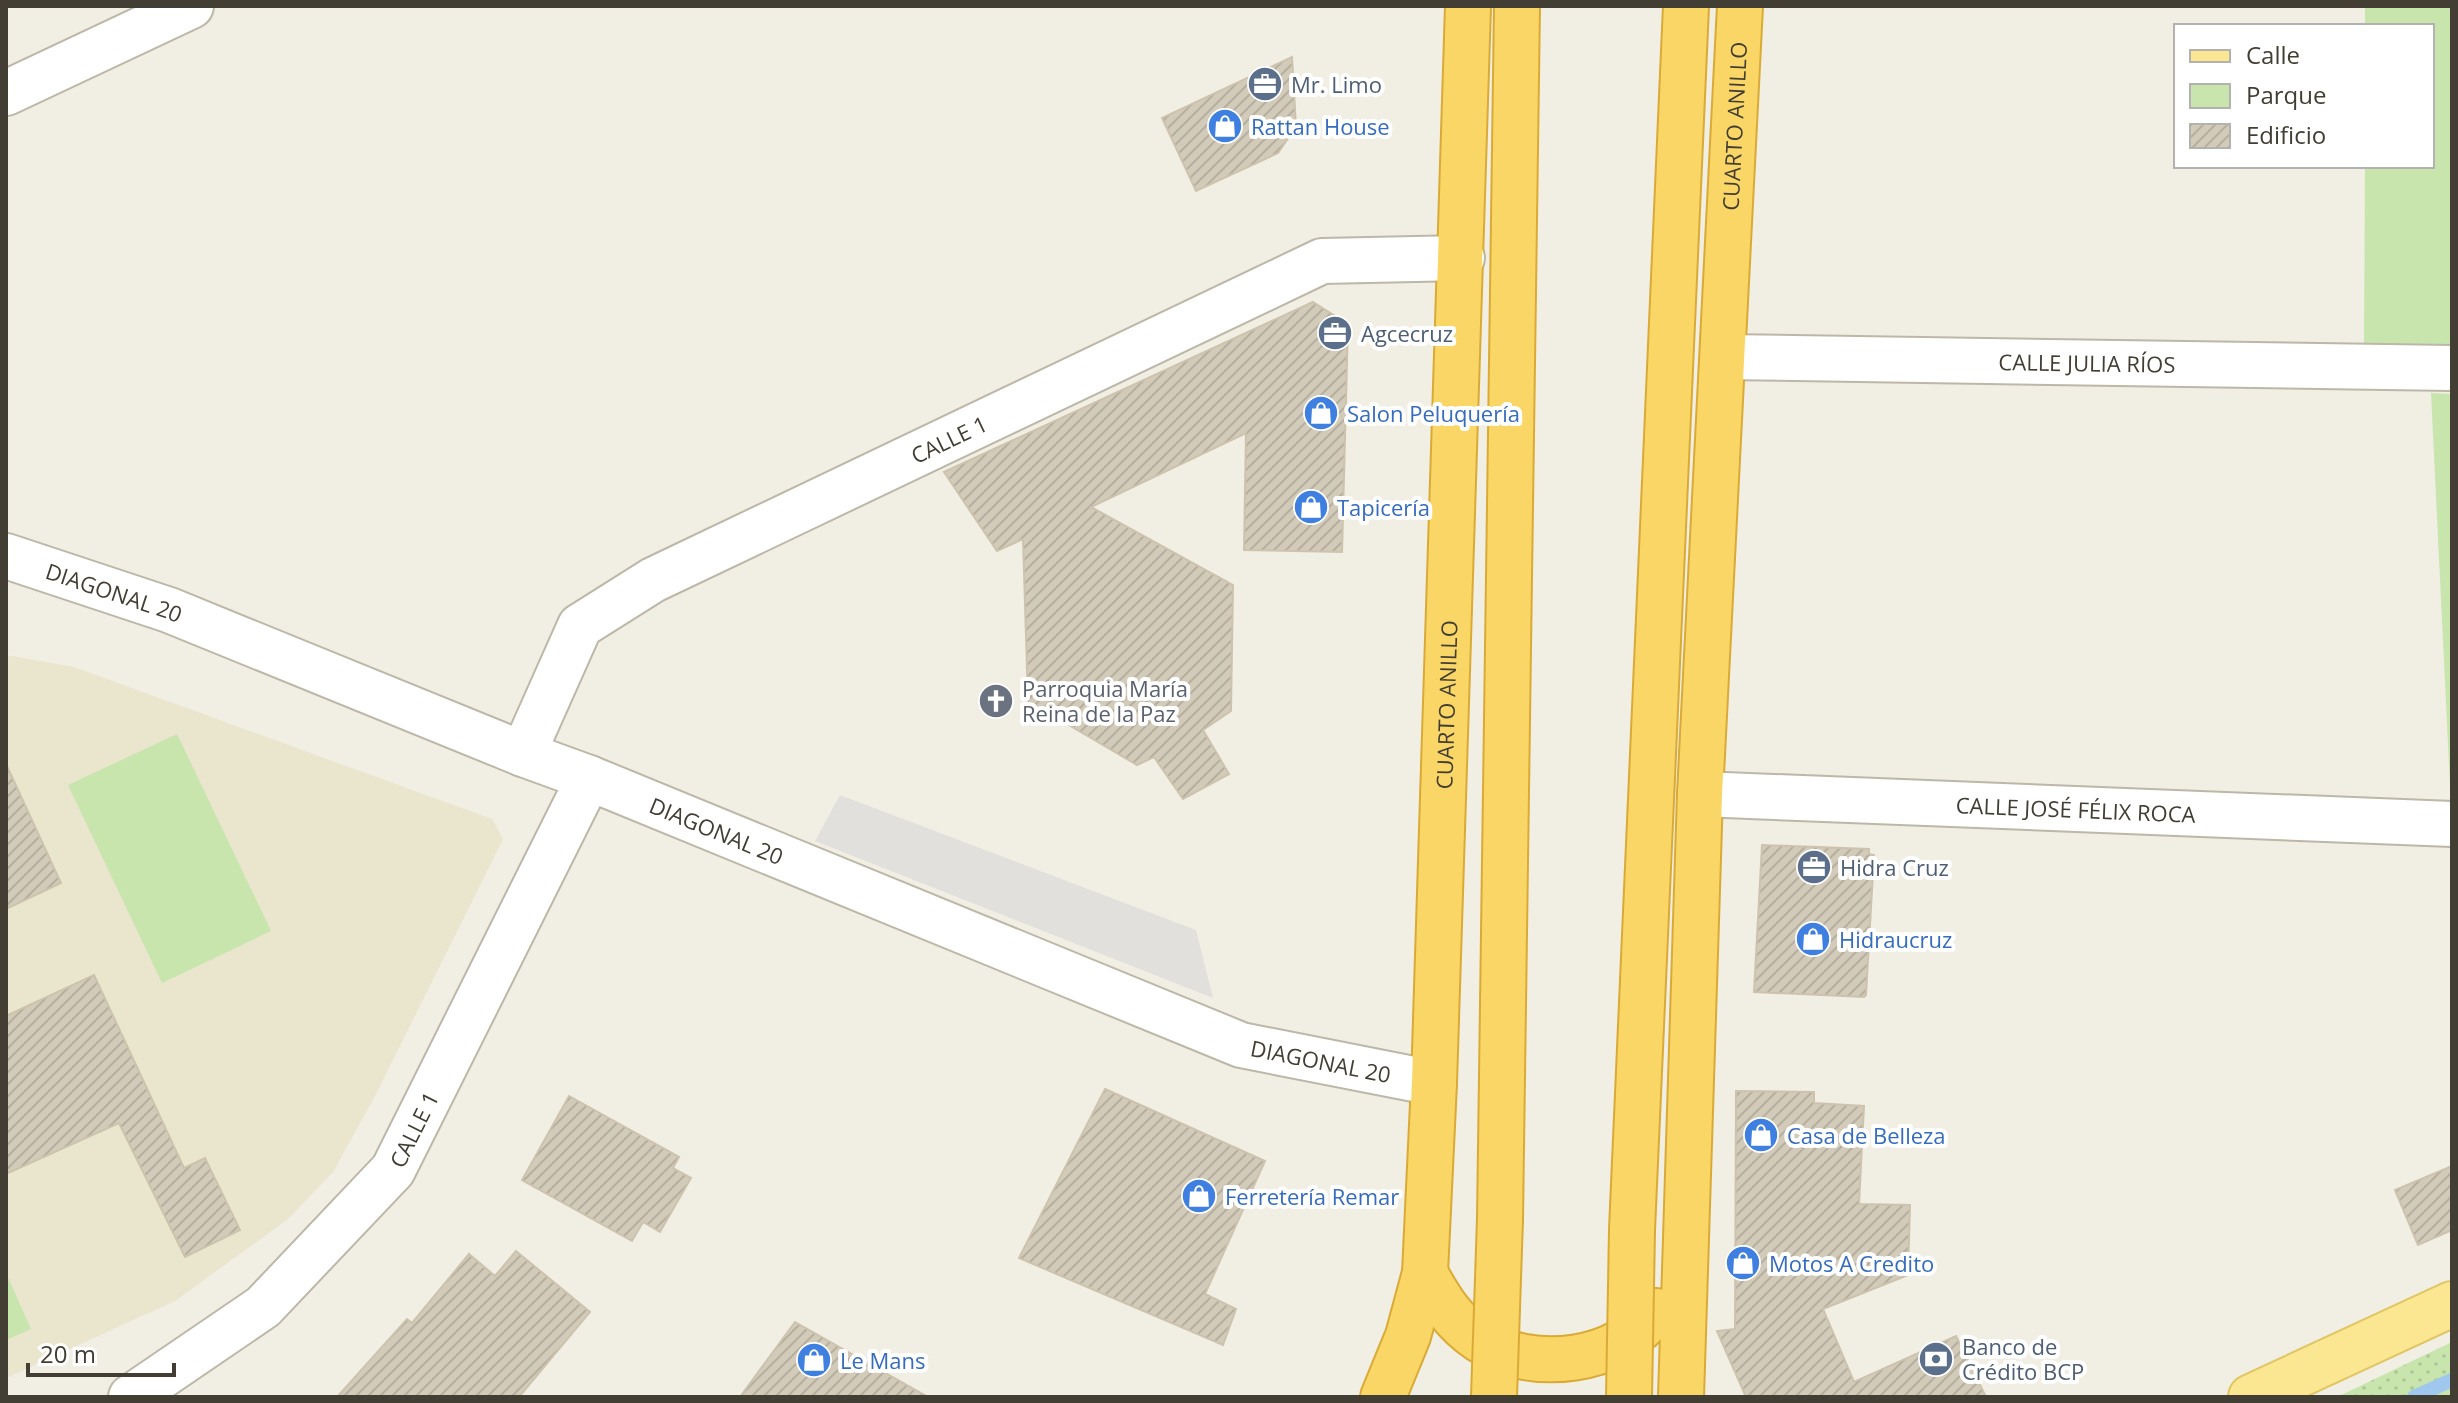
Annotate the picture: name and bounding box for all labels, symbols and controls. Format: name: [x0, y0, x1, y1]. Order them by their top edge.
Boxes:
legend: [2174, 24, 2434, 168]
text: Calle: [2246, 38, 2300, 71]
street label: CUARTO ANILLO: [1715, 41, 1753, 211]
office icon: Mr. Limo: [1246, 65, 1284, 103]
place label: Mr. Limo: [1291, 69, 1382, 99]
text: Parque: [2246, 78, 2326, 111]
shop icon: Rattan House: [1206, 107, 1244, 145]
place label: Rattan House: [1251, 111, 1390, 141]
text: Edificio: [2246, 118, 2326, 151]
office icon: Agcecruz: [1316, 314, 1354, 352]
place label: Agcecruz: [1361, 318, 1453, 348]
street label: CALLE JULIA RÍOS: [1998, 346, 2176, 379]
shop icon: Salon Peluquería: [1302, 394, 1340, 432]
place label: Salon Peluquería: [1347, 398, 1520, 428]
street label: CALLE 1: [906, 408, 992, 470]
shop icon: Tapicería: [1292, 488, 1330, 526]
place label: Tapicería: [1337, 492, 1430, 522]
street label: DIAGONAL 20: [42, 555, 187, 629]
street label: CUARTO ANILLO: [1428, 620, 1464, 790]
place label: Parroquia María Reina de la Paz: [1022, 673, 1188, 728]
church icon: Parroquia María Reina de la Paz: [977, 682, 1015, 720]
street label: DIAGONAL 20: [645, 789, 788, 871]
street label: CALLE JOSÉ FÉLIX ROCA: [1955, 789, 2196, 829]
office icon: Hidra Cruz: [1795, 848, 1833, 886]
place label: Hidra Cruz: [1840, 852, 1949, 882]
shop icon: Hidraucruz: [1794, 920, 1832, 958]
place label: Hidraucruz: [1839, 924, 1952, 954]
street label: DIAGONAL 20: [1248, 1032, 1393, 1089]
street label: CALLE 1: [382, 1086, 445, 1172]
shop icon: Casa de Belleza: [1742, 1116, 1780, 1154]
place label: Casa de Belleza: [1787, 1120, 1946, 1150]
shop icon: Ferretería Remar: [1180, 1177, 1218, 1215]
place label: Ferretería Remar: [1225, 1181, 1399, 1211]
shop icon: Motos A Credito: [1724, 1244, 1762, 1282]
place label: Motos A Credito: [1769, 1248, 1934, 1278]
scale bar: [28, 1327, 174, 1377]
place label: Banco de Crédito BCP: [1962, 1331, 2084, 1386]
text: 20 m: [40, 1337, 96, 1370]
bank icon: Banco de Crédito BCP: [1917, 1340, 1955, 1378]
shop icon: Le Mans: [795, 1341, 833, 1379]
place label: Le Mans: [840, 1345, 926, 1375]

